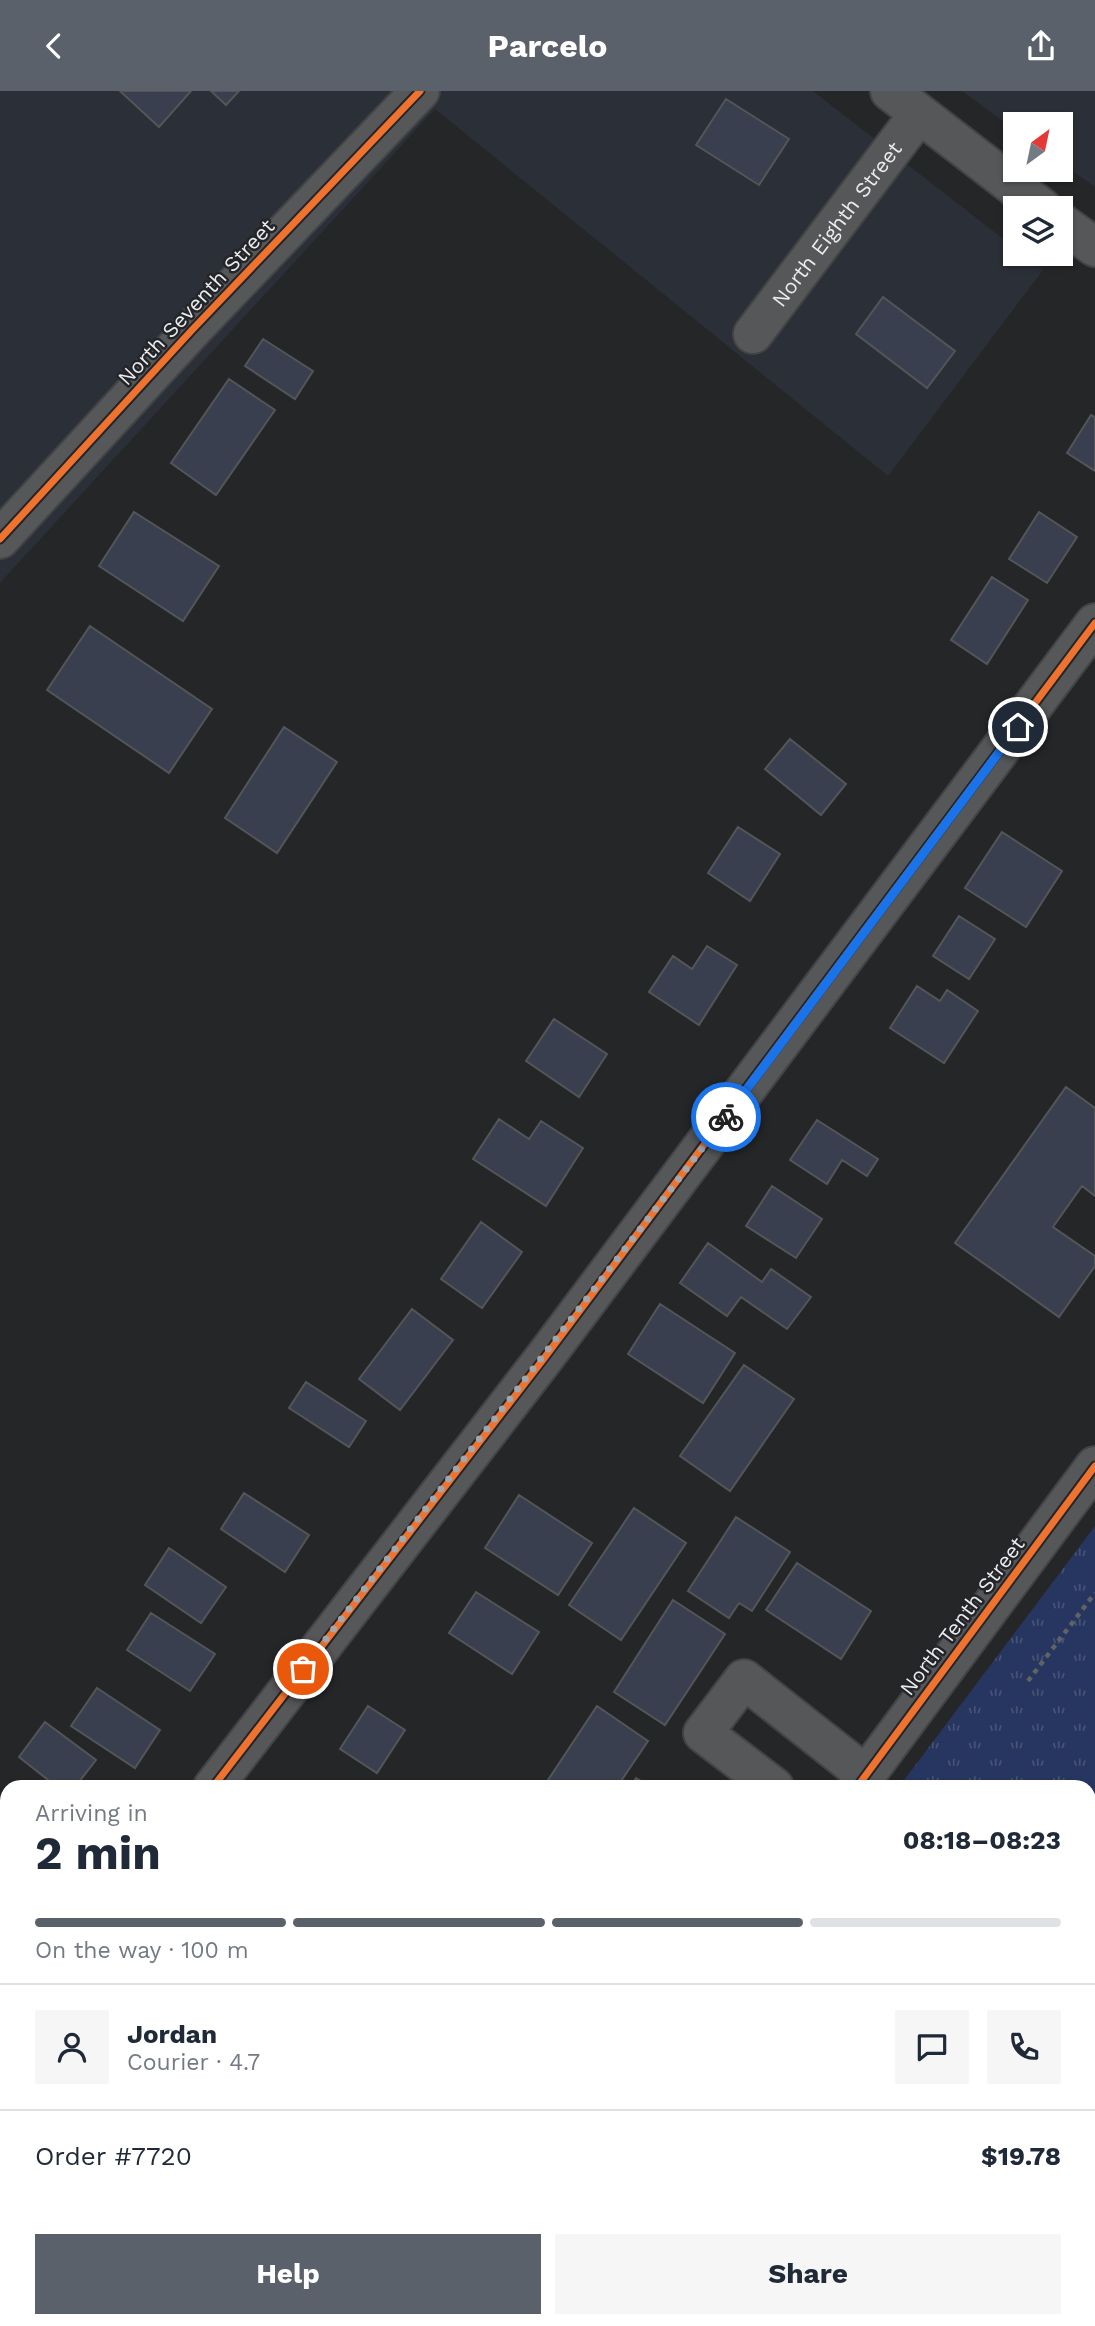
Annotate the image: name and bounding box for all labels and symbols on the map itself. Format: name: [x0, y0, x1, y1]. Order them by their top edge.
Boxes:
north arrow: [1003, 112, 1073, 182]
street label: North Eighth Street: [766, 136, 906, 311]
street label: North Seventh Street: [112, 214, 280, 390]
pin: [988, 697, 1048, 757]
courier: [691, 1082, 761, 1152]
street label: North Tenth Street: [894, 1532, 1030, 1700]
pin: [273, 1639, 333, 1699]

